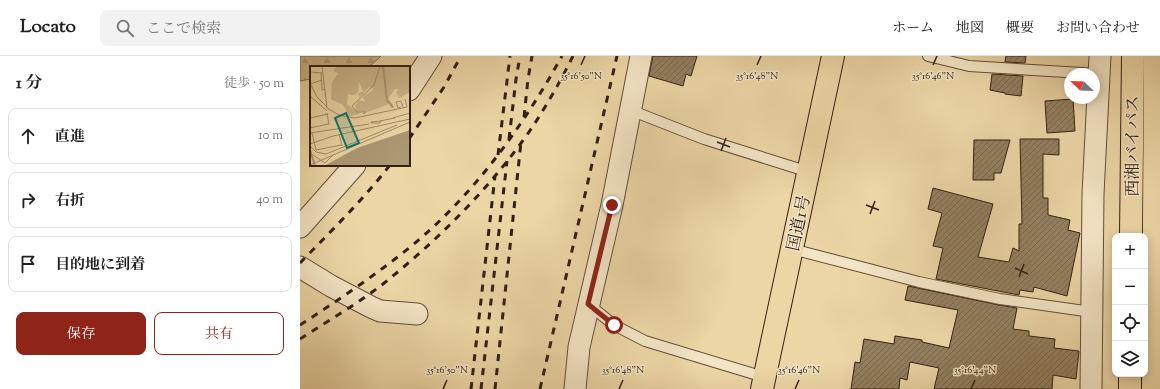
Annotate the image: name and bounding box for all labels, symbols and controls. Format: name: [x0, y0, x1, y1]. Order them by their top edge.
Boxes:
search box: [100, 10, 380, 46]
text: Locato: [20, 14, 76, 41]
icon: search: [114, 17, 136, 39]
text: ここで検索: [146, 19, 221, 40]
text: ホーム: [892, 19, 934, 39]
text: 地図: [956, 19, 984, 39]
text: 概要: [1006, 19, 1034, 39]
text: お問い合わせ: [1056, 19, 1140, 39]
inset map: [310, 66, 410, 166]
north arrow: [1064, 68, 1100, 104]
text: 35°16'50"N: [560, 69, 602, 84]
text: 35°16'48"N: [736, 69, 778, 84]
text: 35°16'46"N: [912, 69, 954, 84]
text: 1 分: [16, 72, 42, 96]
text: 徒歩 · 50 m: [224, 75, 284, 93]
street label: 西湘バイパス: [1122, 95, 1146, 197]
icon: ahead: [17, 125, 39, 147]
text: 直進: [55, 127, 85, 148]
text: 10 m: [258, 127, 283, 145]
icon: right: [17, 189, 39, 211]
text: 右折: [55, 191, 85, 212]
text: 40 m: [256, 191, 283, 209]
street label: 国道1号: [782, 193, 818, 254]
route end: [603, 196, 621, 214]
map controls: [1112, 233, 1148, 377]
button: +: [1112, 233, 1148, 269]
icon: arrive: [17, 253, 39, 275]
text: 目的地に到着: [55, 255, 145, 276]
button: −: [1112, 269, 1148, 305]
button: locate: [1112, 305, 1148, 341]
button: 保存: [16, 312, 146, 355]
button: 共有: [154, 312, 284, 355]
route start: [605, 316, 623, 334]
button: layers: [1112, 341, 1148, 377]
text: 35°16'50"N: [426, 363, 468, 378]
text: 35°16'48"N: [602, 363, 644, 378]
text: 35°16'46"N: [778, 363, 820, 378]
text: 35°16'44"N: [954, 363, 996, 378]

